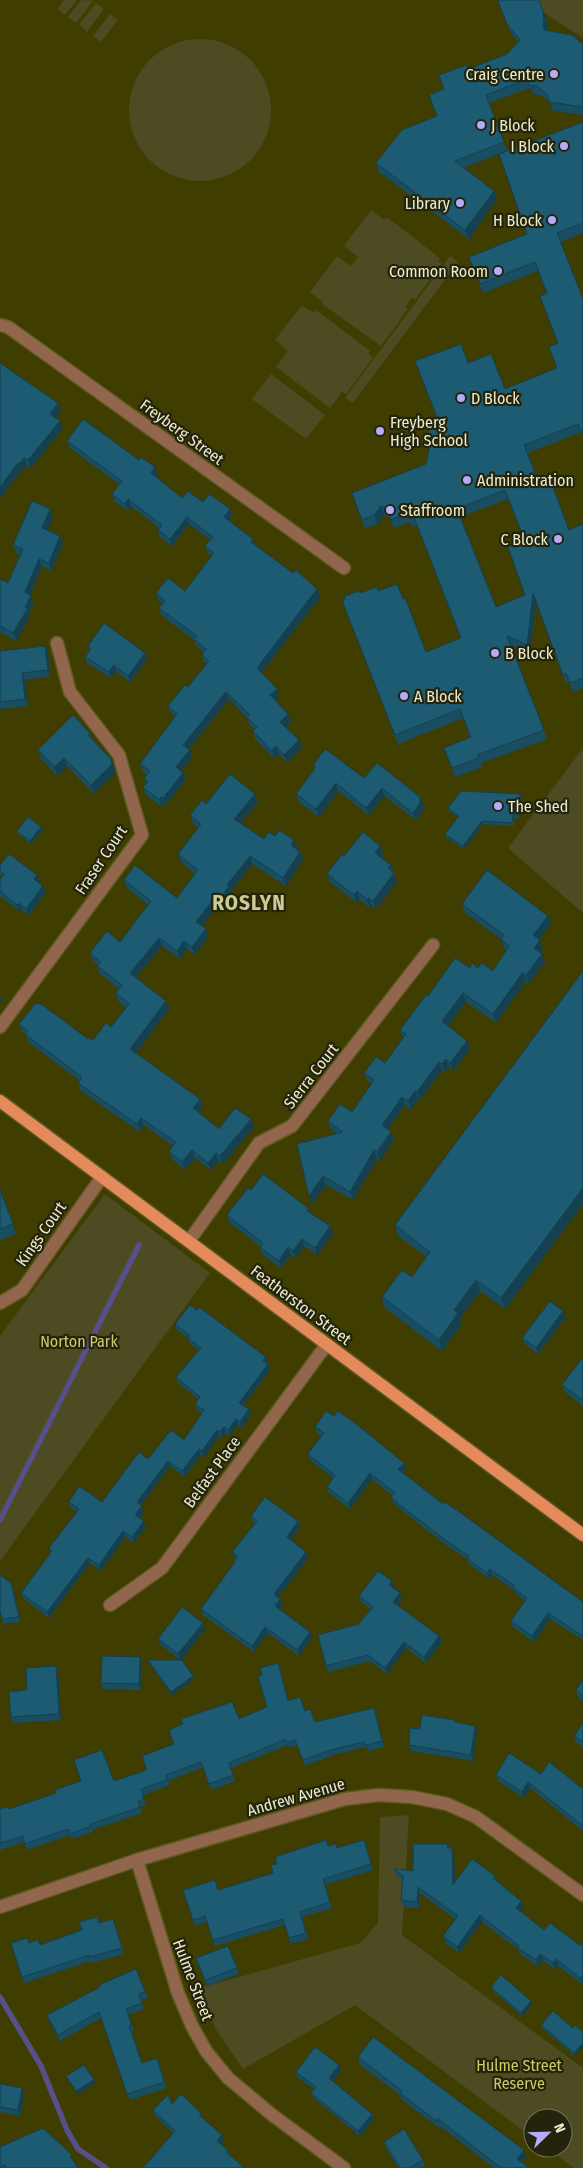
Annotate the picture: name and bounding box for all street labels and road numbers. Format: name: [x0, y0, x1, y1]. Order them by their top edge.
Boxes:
street label: Freyberg Street: [136, 395, 228, 469]
street label: Fraser Court: [71, 821, 131, 898]
street label: Sierra Court: [280, 1039, 343, 1112]
street label: Kings Court: [12, 1197, 71, 1270]
street label: Featherston Street: [247, 1261, 356, 1349]
street label: Belfast Place: [180, 1433, 244, 1511]
street label: Andrew Avenue: [245, 1774, 347, 1820]
street label: Hulme Street: [169, 1937, 217, 2024]

